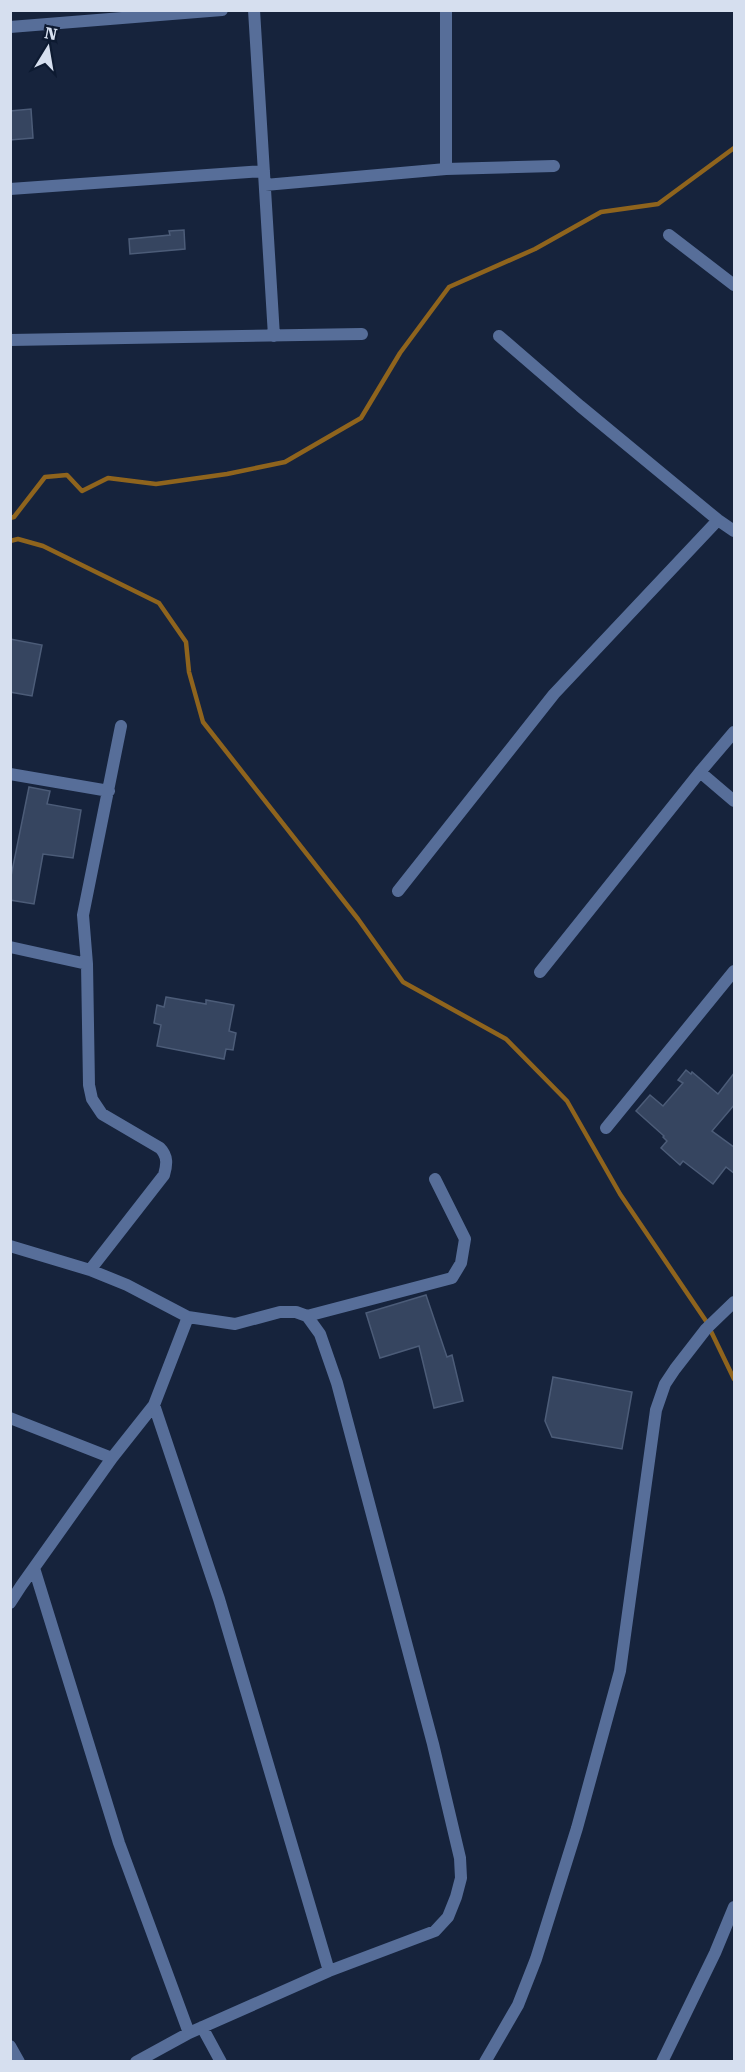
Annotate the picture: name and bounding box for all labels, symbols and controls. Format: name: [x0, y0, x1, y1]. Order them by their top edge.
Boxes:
north arrow: [18, 18, 78, 78]
text: N: [43, 23, 59, 44]

